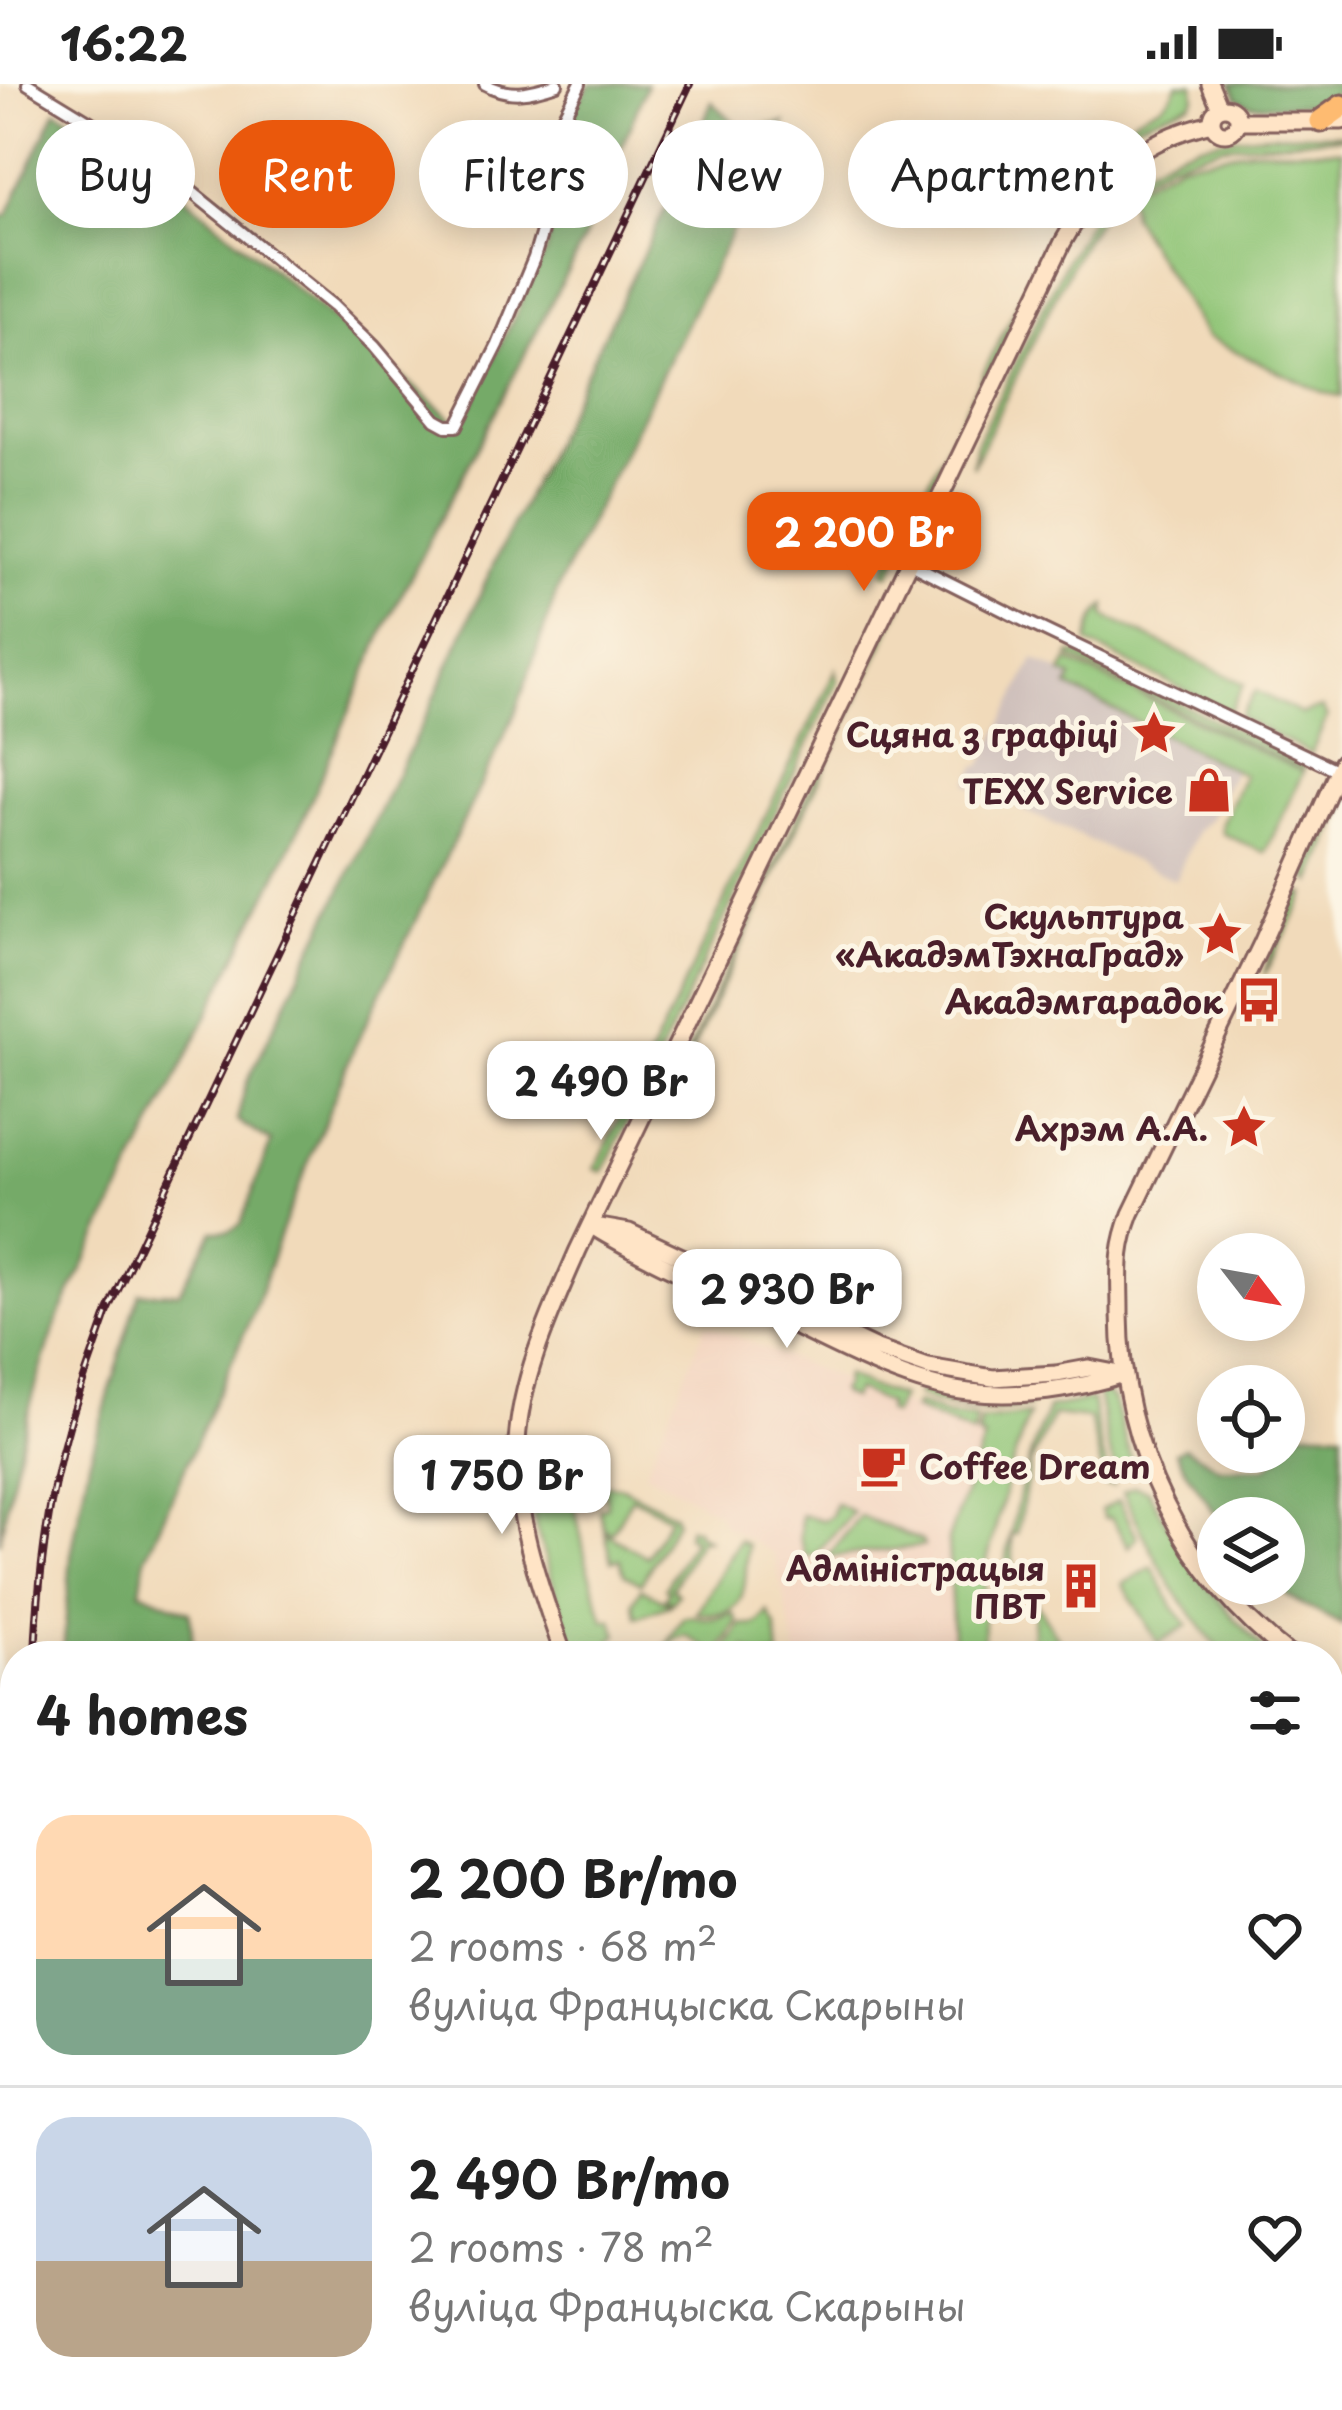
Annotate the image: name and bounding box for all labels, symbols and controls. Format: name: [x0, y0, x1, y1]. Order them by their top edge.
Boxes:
text: 16:22: [60, 8, 188, 76]
chip: Buy: [36, 120, 195, 228]
chip: Rent: [219, 120, 395, 228]
chip: Filters: [419, 120, 628, 228]
chip: New: [652, 120, 824, 228]
chip: Apartment: [848, 120, 1156, 228]
pin: 2 200 Br: [740, 492, 988, 594]
text: 2 200 Br: [774, 501, 954, 560]
place label: Сцяна з графіці: [846, 708, 1118, 758]
place icon: Сцяна з графіці: [1129, 708, 1179, 758]
place label: TEXX Service: [962, 765, 1173, 815]
shop icon: TEXX Service: [1184, 765, 1234, 815]
place label: Скульптура «АкадэмТэхнаГрад»: [835, 890, 1185, 978]
place icon: Скульптура «АкадэмТэхнаГрад»: [1195, 909, 1245, 959]
place label: Акадэмгарадок: [945, 975, 1224, 1025]
bus stop icon: Акадэмгарадок: [1234, 975, 1284, 1025]
pin: 2 490 Br: [477, 1041, 725, 1143]
text: 2 490 Br: [514, 1050, 688, 1109]
place label: Ахрэм А.А.: [1015, 1102, 1208, 1152]
place icon: Ахрэм А.А.: [1219, 1102, 1269, 1152]
north arrow: [1197, 1233, 1305, 1341]
map controls: [1197, 1233, 1305, 1605]
pin: 2 930 Br: [663, 1249, 911, 1351]
text: 2 930 Br: [700, 1258, 874, 1317]
button: locate: [1197, 1365, 1305, 1473]
pin: 1 750 Br: [378, 1435, 626, 1537]
cafe icon: Coffee Dream: [858, 1440, 908, 1490]
place label: Coffee Dream: [919, 1440, 1151, 1490]
text: 1 750 Br: [421, 1444, 583, 1503]
button: layers: [1197, 1497, 1305, 1605]
place label: Адміністрацыя ПВТ: [786, 1542, 1046, 1630]
building icon: Адміністрацыя ПВТ: [1056, 1561, 1106, 1611]
text: 4 homes: [36, 1675, 248, 1752]
icon: filters: [1242, 1680, 1308, 1746]
text: 2 200 Br/mo: [408, 1838, 738, 1915]
icon: home: [132, 1863, 276, 2007]
icon: heart: [1242, 1902, 1308, 1968]
text: 2 rooms · 68 m²: [408, 1915, 717, 1974]
text: вуліца Францыска Скарыны: [408, 1974, 966, 2033]
text: 2 490 Br/mo: [408, 2139, 730, 2216]
icon: home: [132, 2165, 276, 2309]
icon: heart: [1242, 2204, 1308, 2270]
text: 2 rooms · 78 m²: [408, 2216, 714, 2275]
text: вуліца Францыска Скарыны: [408, 2275, 966, 2334]

